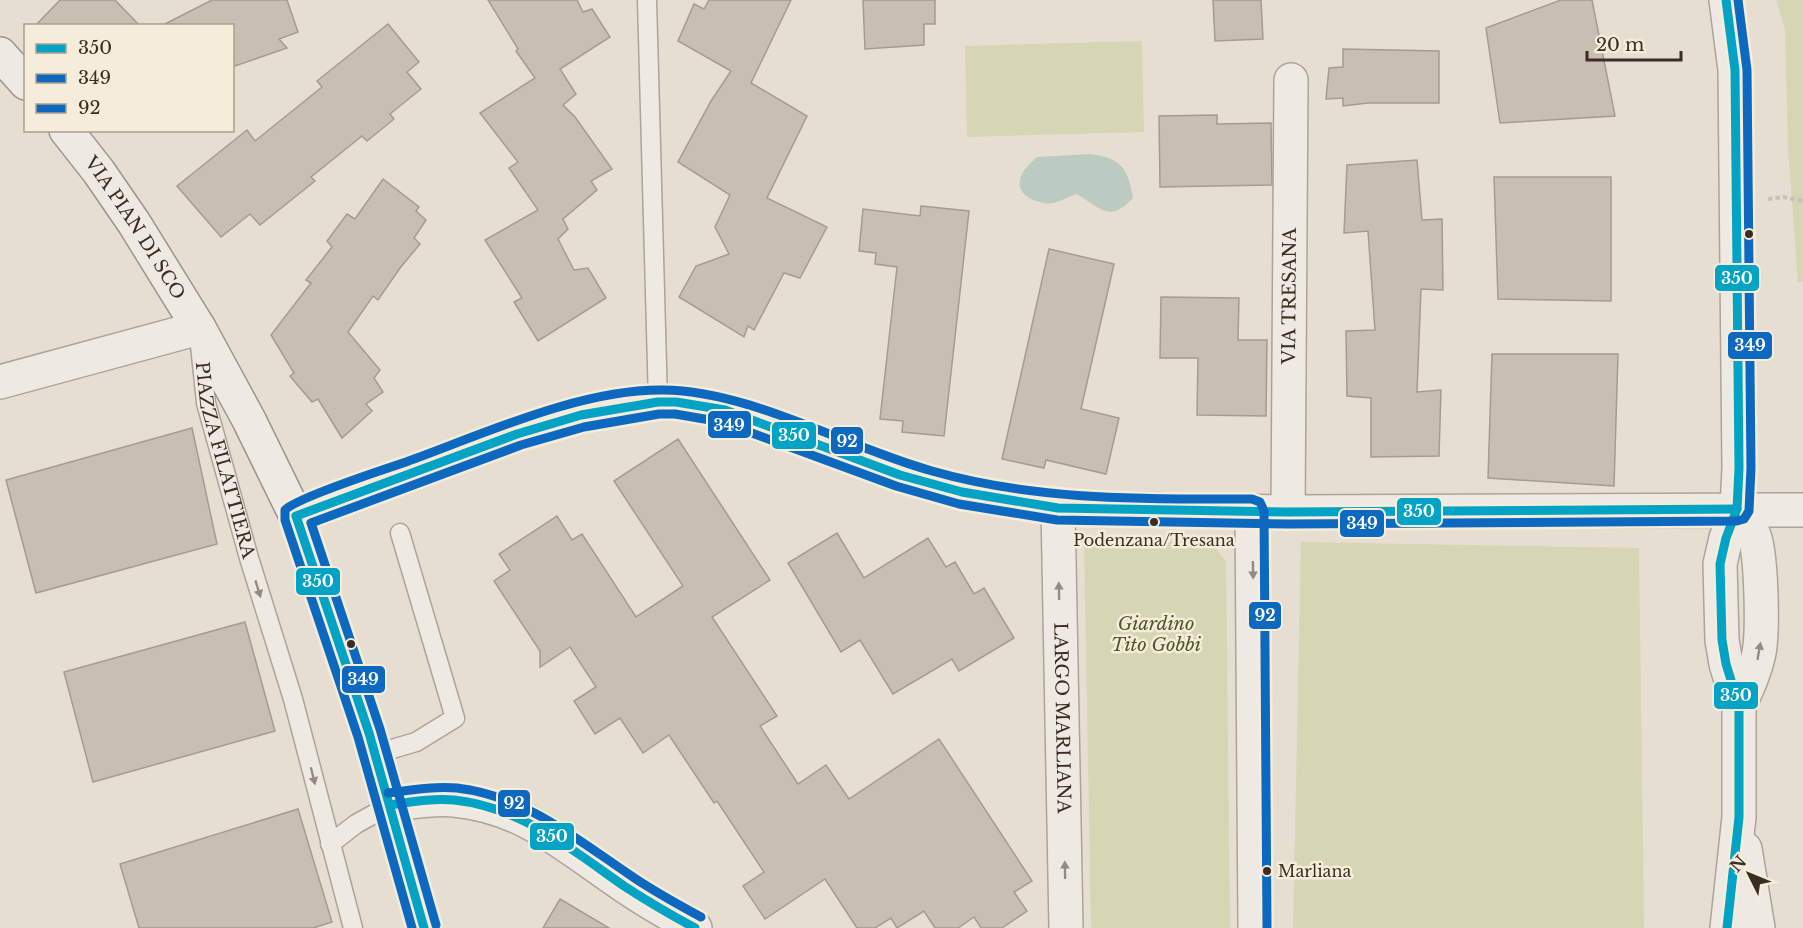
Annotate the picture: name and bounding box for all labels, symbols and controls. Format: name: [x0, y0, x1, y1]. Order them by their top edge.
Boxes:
legend: [24, 24, 234, 132]
scale bar: [1587, 24, 1682, 62]
text: 20 m: [1596, 34, 1644, 56]
text: 350: [78, 37, 112, 59]
text: 349: [78, 67, 111, 89]
text: 92: [78, 97, 101, 119]
street label: VIA PIAN DI SCO: [79, 151, 190, 304]
street label: VIA TRESANA: [1278, 227, 1301, 365]
unlabelled marker: [1743, 228, 1755, 240]
line badge: 350: [1714, 264, 1760, 292]
text: 350: [1721, 268, 1753, 288]
line badge: 349: [1727, 331, 1773, 360]
text: 349: [1734, 335, 1766, 355]
street label: PIAZZA FILATTIERA: [191, 360, 260, 562]
line badge: 349: [707, 410, 752, 439]
text: 349: [713, 415, 745, 435]
line badge: 350: [771, 421, 817, 450]
text: 350: [778, 425, 810, 445]
line badge: 92: [830, 426, 864, 455]
text: 92: [836, 431, 858, 451]
line badge: 350: [1396, 497, 1442, 526]
text: 350: [1403, 501, 1435, 521]
line badge: 349: [1339, 509, 1385, 538]
text: 349: [1346, 513, 1378, 533]
marker: Podenzana/Tresana: [1148, 516, 1160, 528]
place label: Podenzana/Tresana: [1073, 530, 1235, 550]
one-way arrow: [1248, 560, 1258, 579]
line badge: 350: [295, 567, 341, 596]
text: 350: [302, 571, 334, 591]
one-way arrow: [254, 580, 263, 598]
one-way arrow: [1055, 581, 1064, 600]
line badge: 92: [1248, 601, 1282, 630]
text: 92: [1254, 605, 1276, 625]
park label: Giardino Tito Gobbi: [1111, 613, 1202, 656]
street label: LARGO MARLIANA: [1049, 622, 1075, 815]
unlabelled marker: [345, 638, 357, 650]
one-way arrow: [1755, 641, 1764, 660]
line badge: 349: [341, 665, 386, 694]
text: 349: [347, 669, 379, 689]
line badge: 350: [1713, 681, 1759, 710]
text: 350: [1720, 685, 1752, 705]
one-way arrow: [308, 767, 318, 786]
line badge: 92: [497, 789, 531, 818]
text: 92: [503, 793, 525, 813]
line badge: 350: [529, 822, 575, 851]
text: 350: [536, 826, 568, 846]
north arrow: [1719, 844, 1779, 904]
text: N: [1726, 851, 1750, 876]
one-way arrow: [1060, 860, 1070, 879]
place label: Marliana: [1278, 861, 1351, 881]
marker: Marliana: [1261, 865, 1273, 877]

